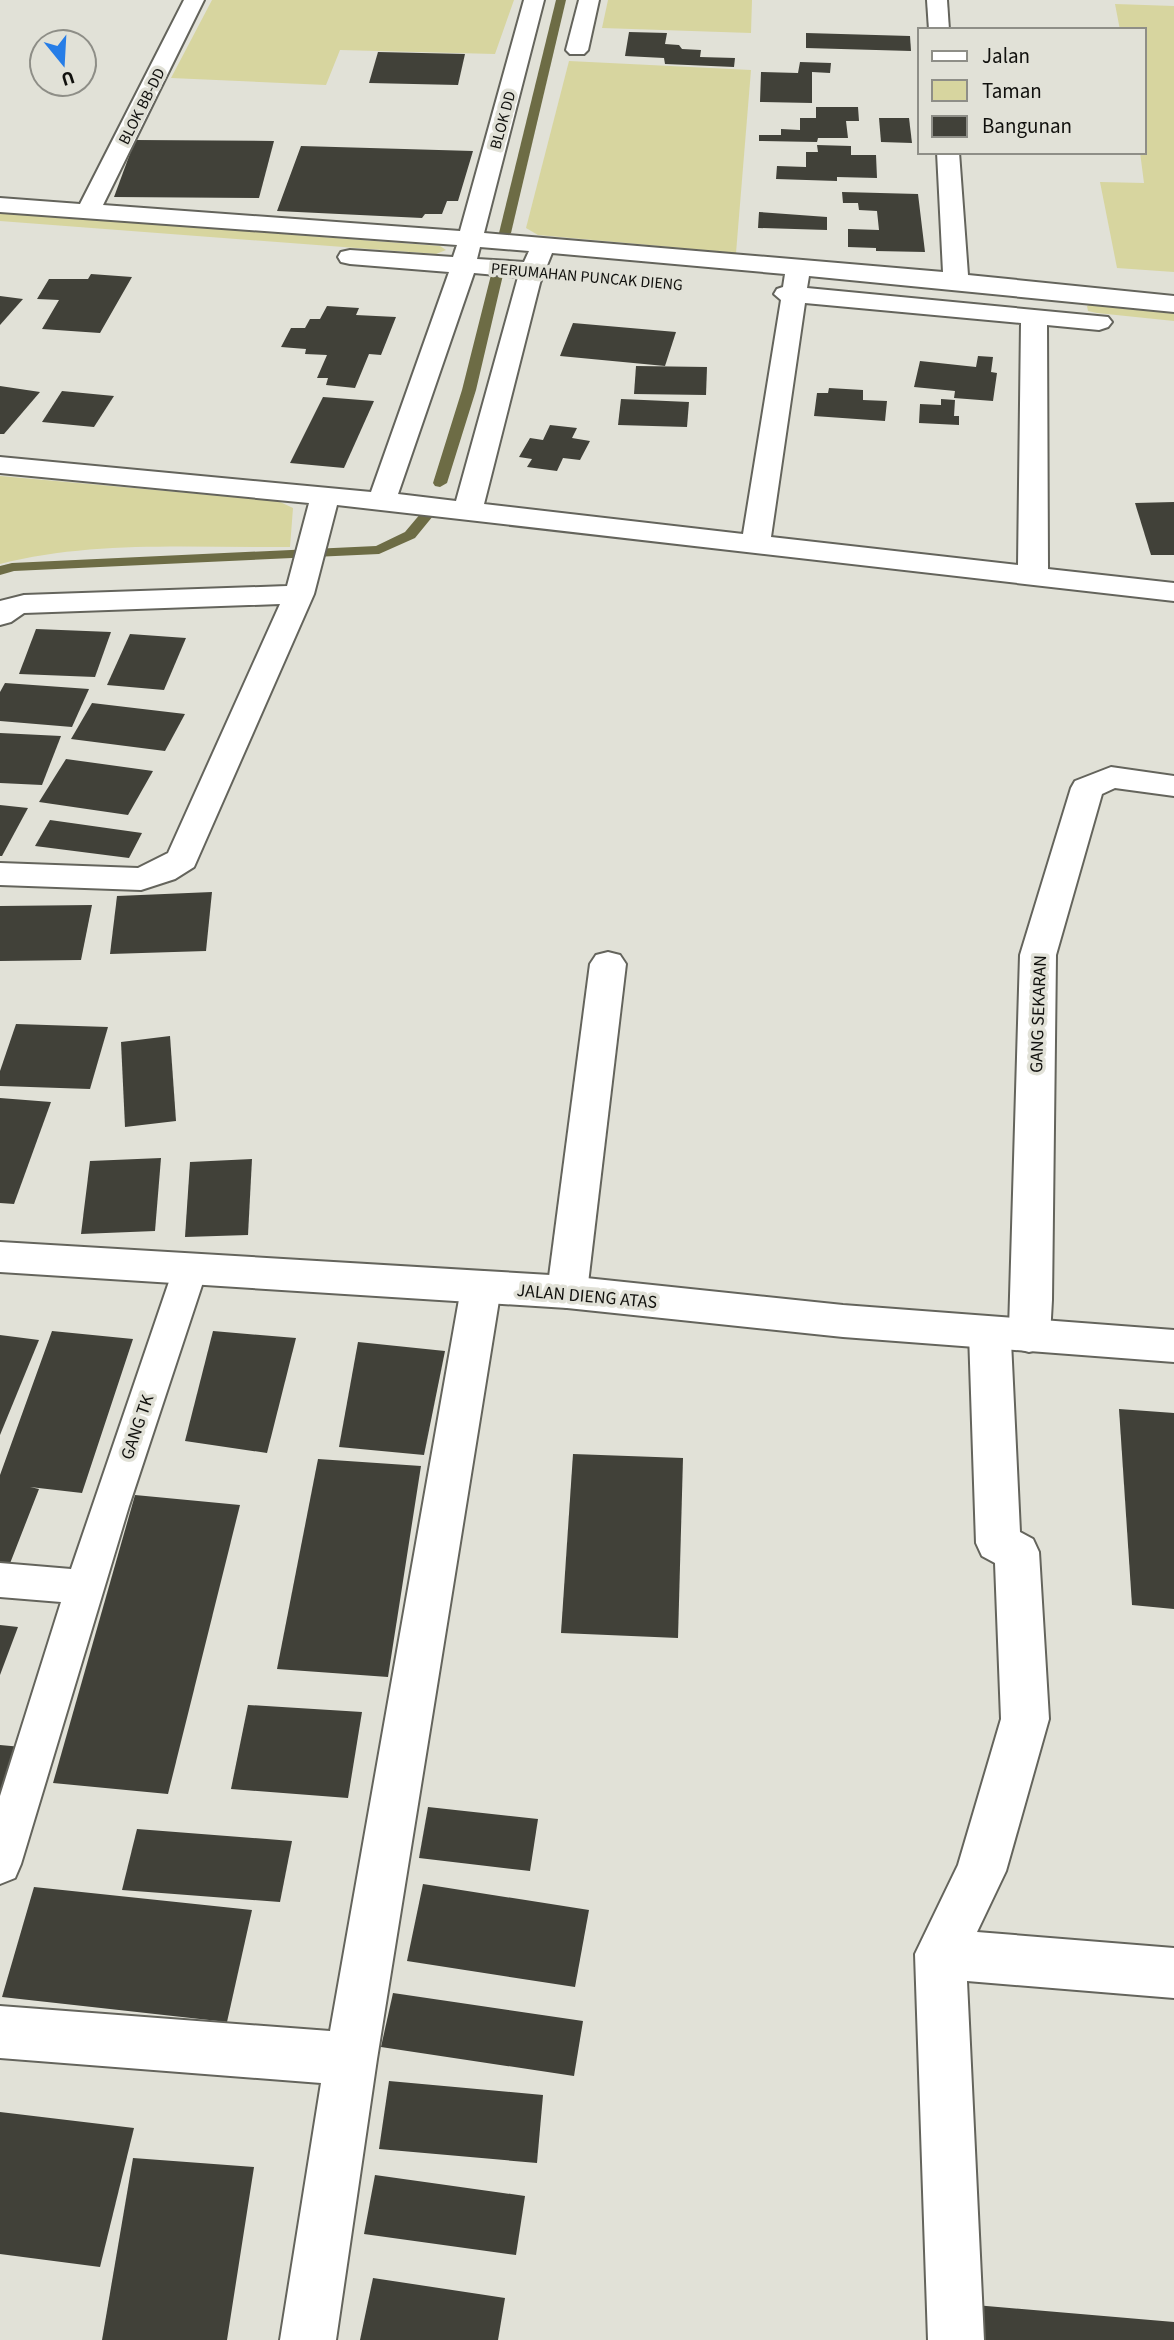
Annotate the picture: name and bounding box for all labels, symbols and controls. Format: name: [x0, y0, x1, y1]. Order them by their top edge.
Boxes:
north arrow: [28, 28, 98, 98]
legend: [918, 28, 1146, 154]
text: Jalan: [982, 41, 1030, 71]
text: U: [58, 63, 78, 93]
street label: BLOK BB-DD: [113, 64, 171, 149]
text: Taman: [982, 76, 1042, 106]
street label: BLOK DD: [485, 89, 521, 152]
text: Bangunan: [982, 111, 1072, 141]
street label: PERUMAHAN PUNCAK DIENG: [490, 258, 684, 296]
street label: GANG SEKARAN: [1024, 955, 1053, 1073]
street label: JALAN DIENG ATAS: [516, 1278, 658, 1315]
street label: GANG TK: [115, 1391, 160, 1463]

